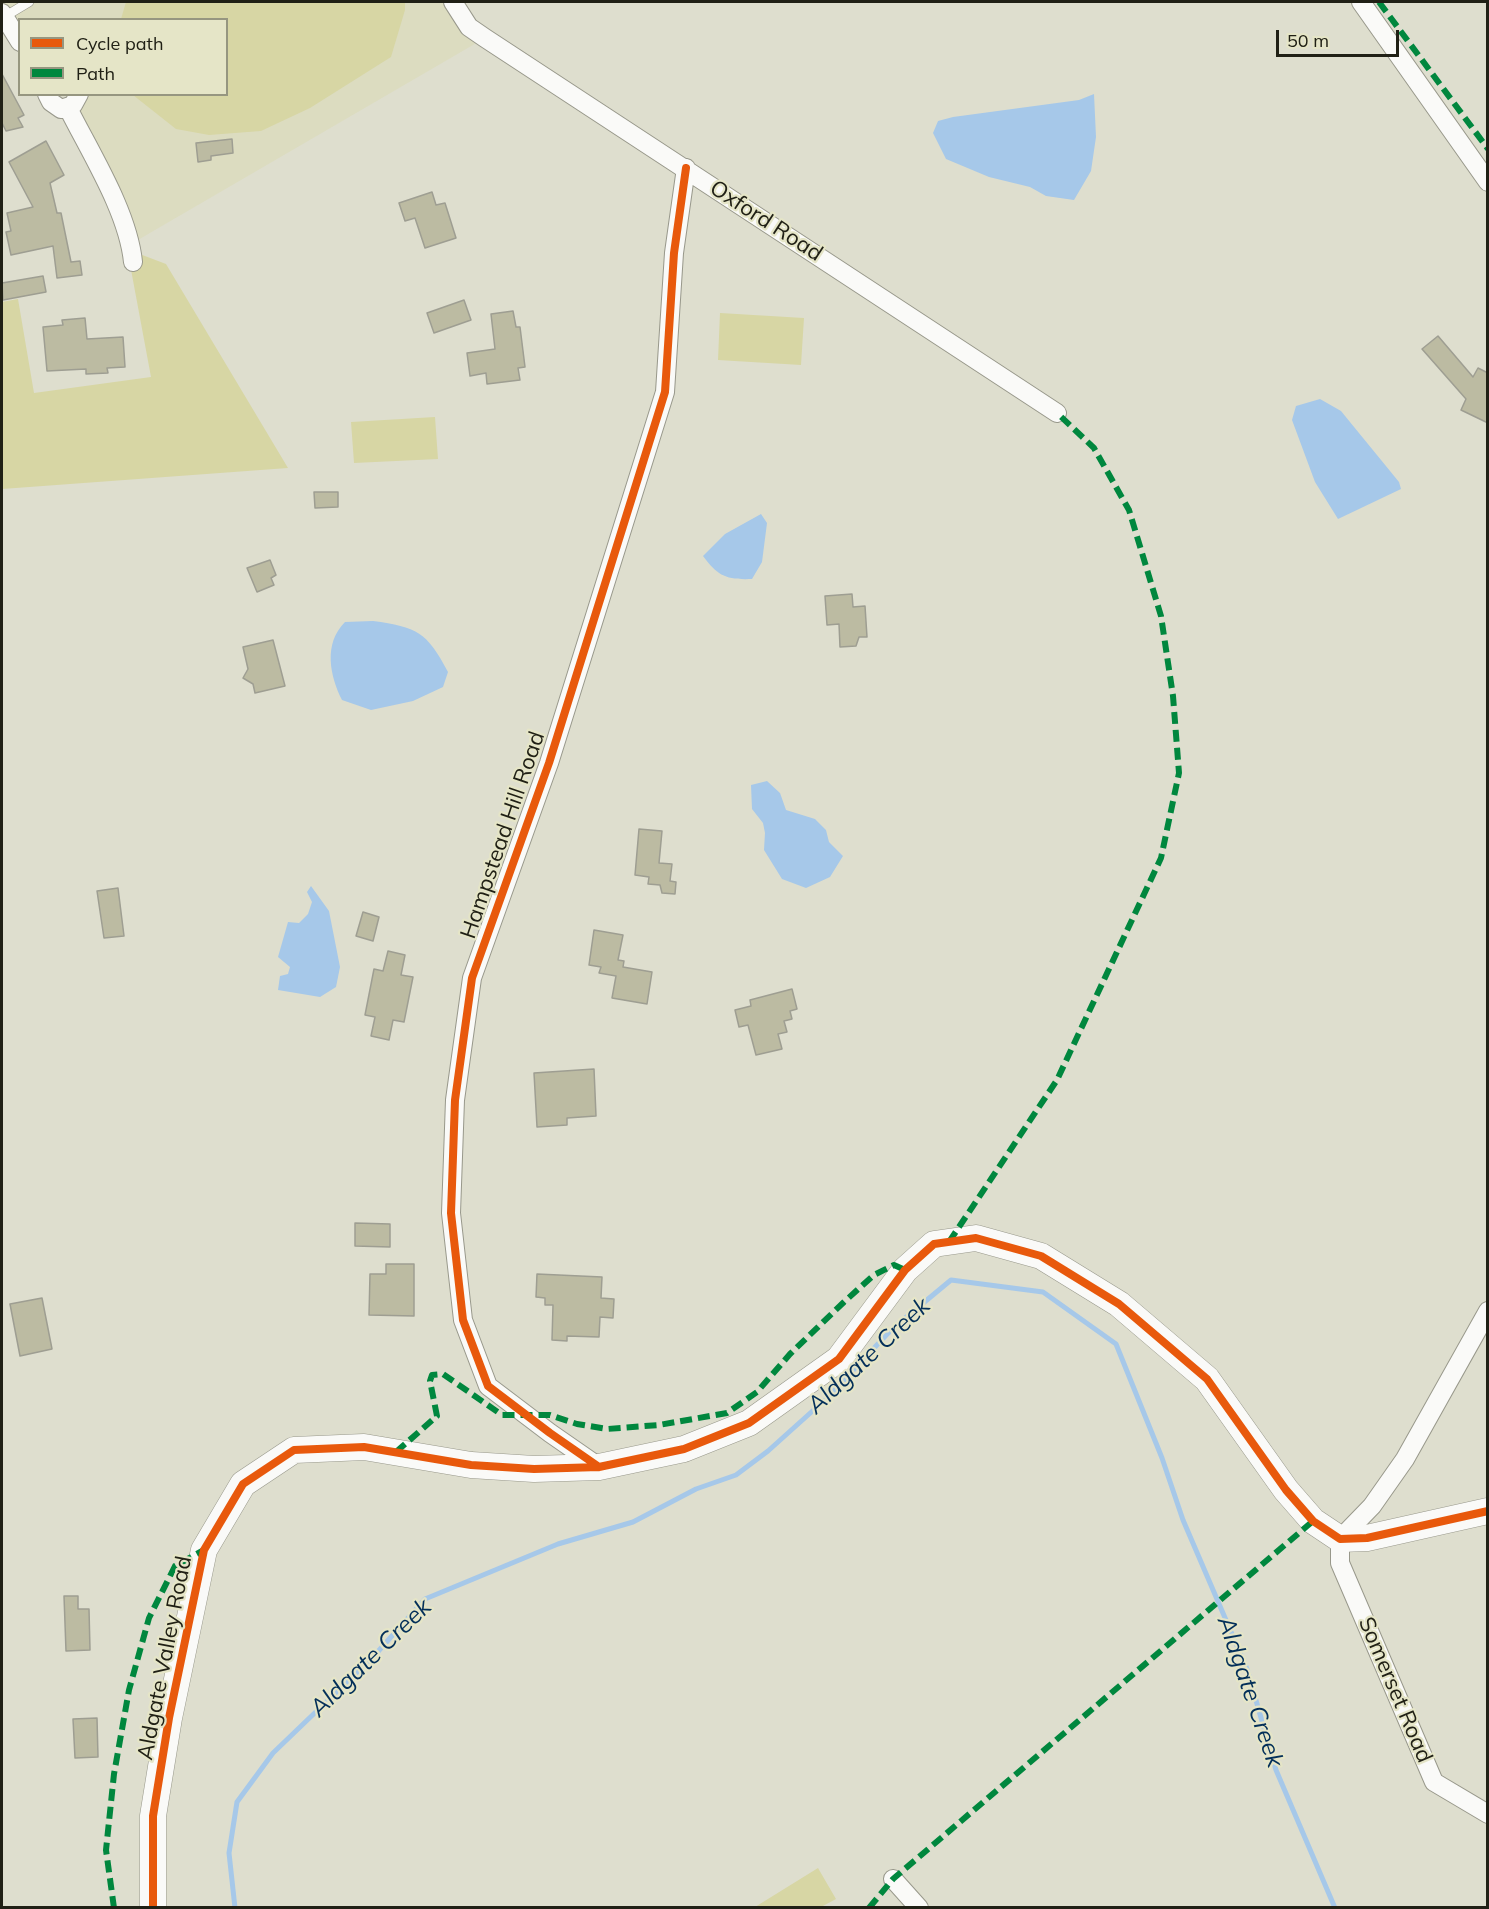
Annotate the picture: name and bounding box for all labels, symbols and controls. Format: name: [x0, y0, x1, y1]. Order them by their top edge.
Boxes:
legend: [18, 18, 228, 96]
scale bar: [1279, 18, 1402, 56]
text: 50 m: [1287, 29, 1329, 52]
text: Cycle path: [76, 32, 163, 55]
text: Path: [76, 62, 115, 85]
street label: Oxford Road: [705, 175, 827, 267]
street label: Hampstead Hill Road: [455, 728, 551, 942]
water label: Aldgate Creek: [802, 1292, 936, 1420]
street label: Aldgate Valley Road: [132, 1554, 198, 1762]
water label: Aldgate Creek: [304, 1593, 438, 1723]
water label: Aldgate Creek: [1211, 1613, 1289, 1771]
street label: Somerset Road: [1352, 1613, 1438, 1767]

